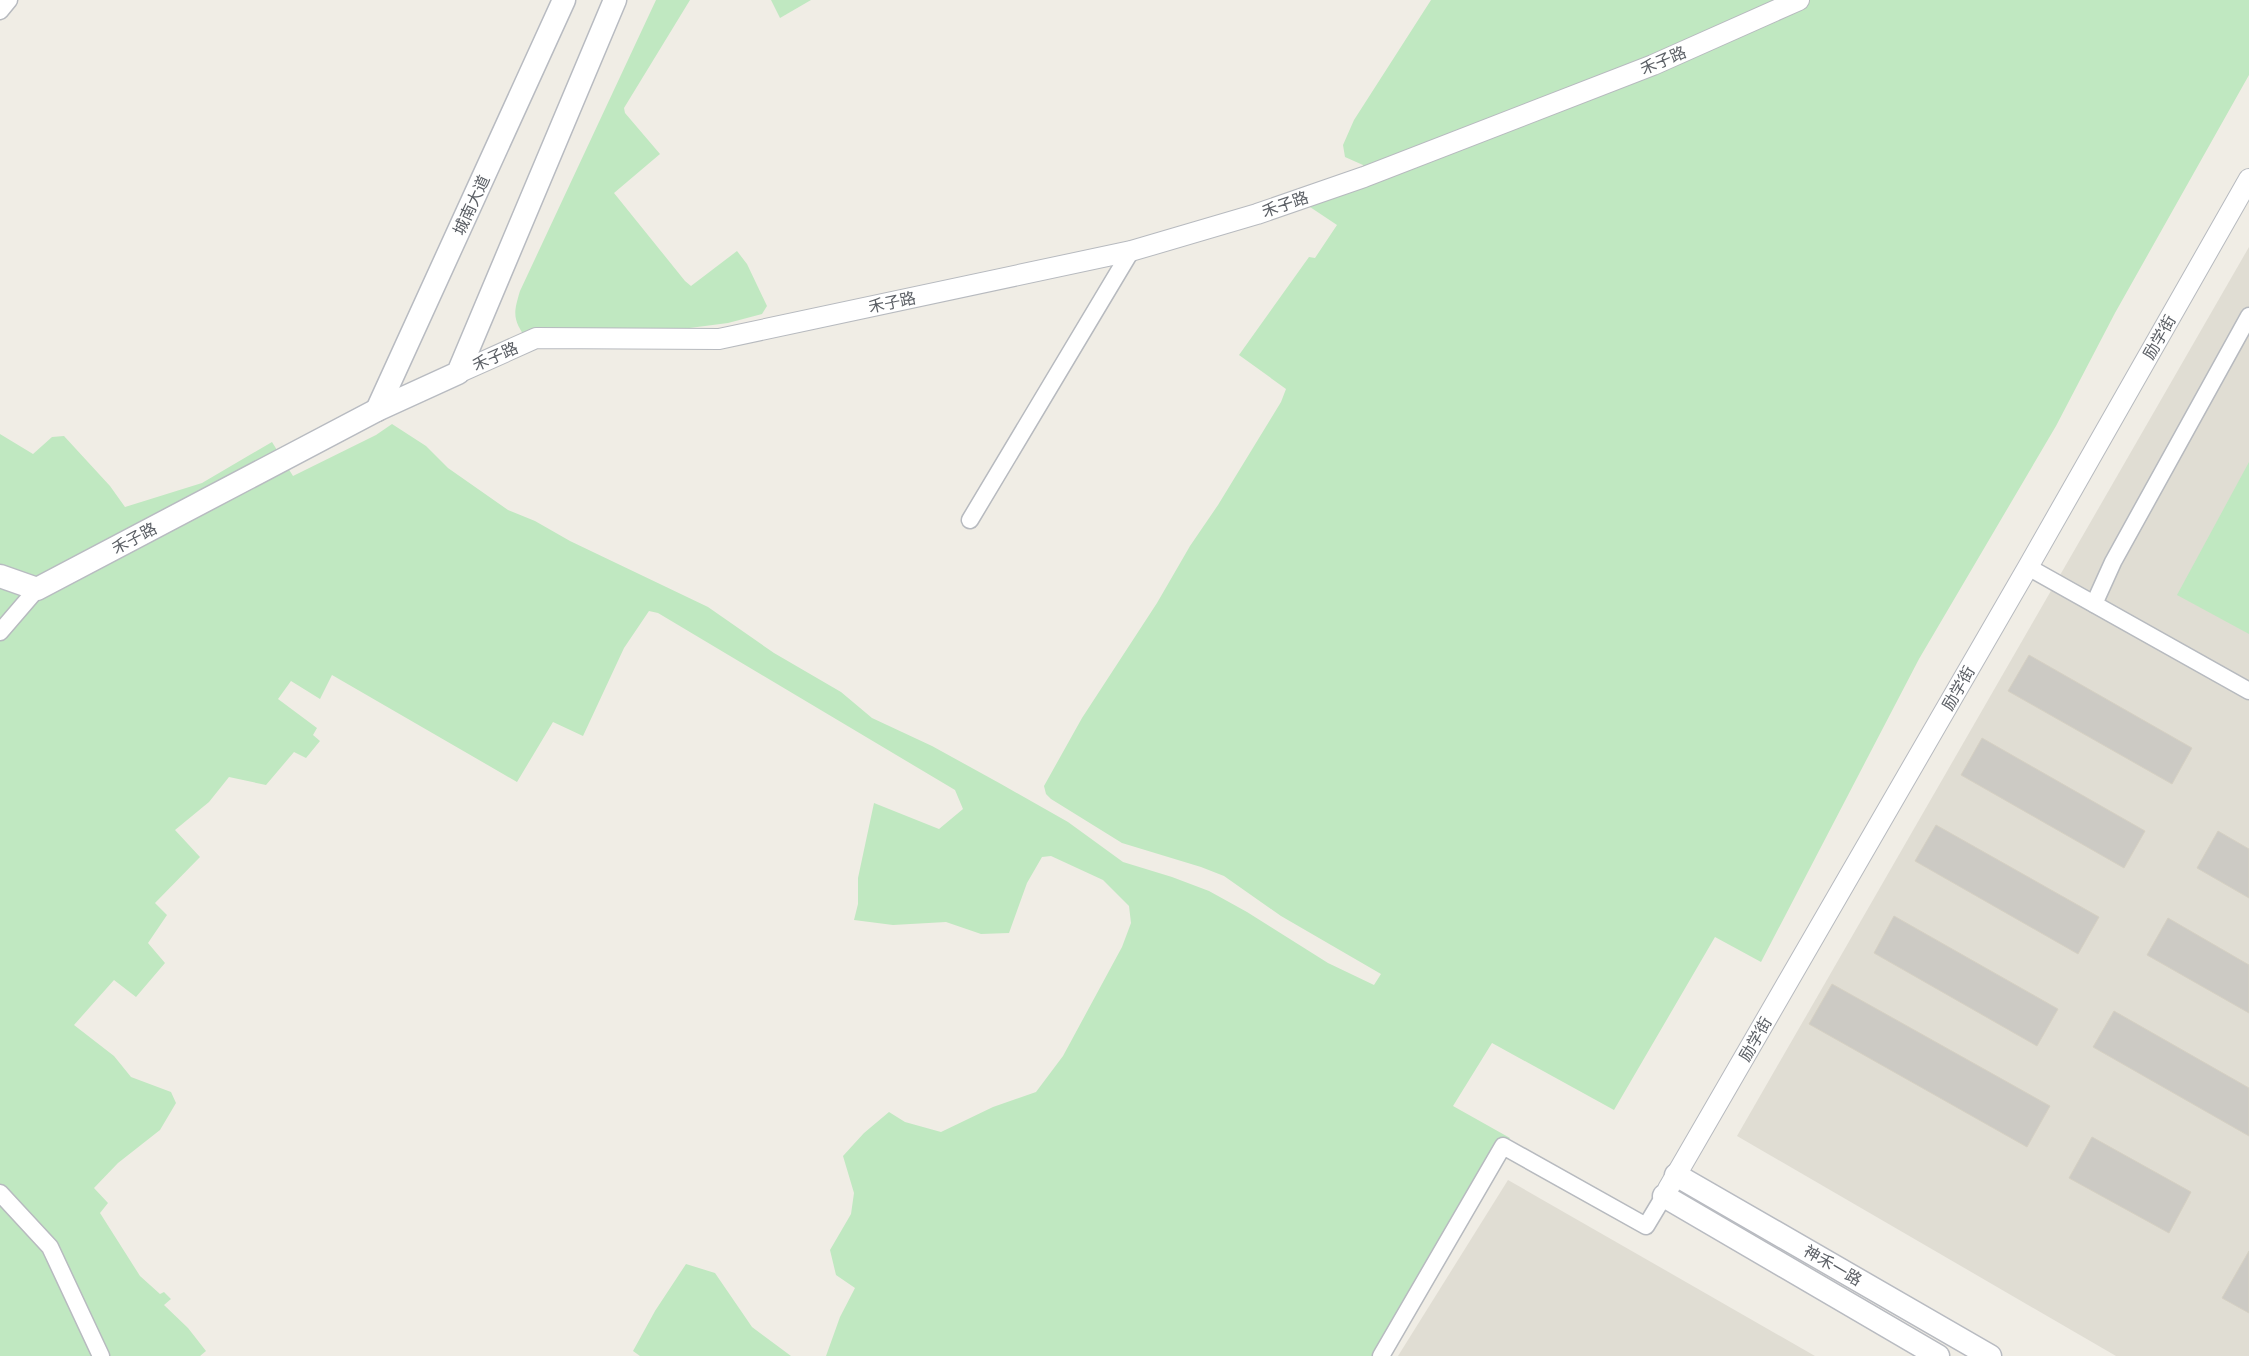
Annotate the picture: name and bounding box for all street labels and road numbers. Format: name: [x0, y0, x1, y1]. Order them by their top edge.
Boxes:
street label: 禾子路: [1637, 40, 1689, 80]
street label: 城南大道: [448, 171, 494, 239]
street label: 禾子路: [1259, 186, 1311, 222]
street label: 禾子路: [866, 286, 918, 318]
street label: 励学街: [2137, 311, 2181, 363]
street label: 禾子路: [469, 336, 521, 376]
street label: 禾子路: [108, 517, 160, 559]
street label: 励学街: [1936, 662, 1980, 714]
street label: 励学街: [1733, 1013, 1777, 1065]
street label: 神禾一路: [1800, 1239, 1866, 1291]

